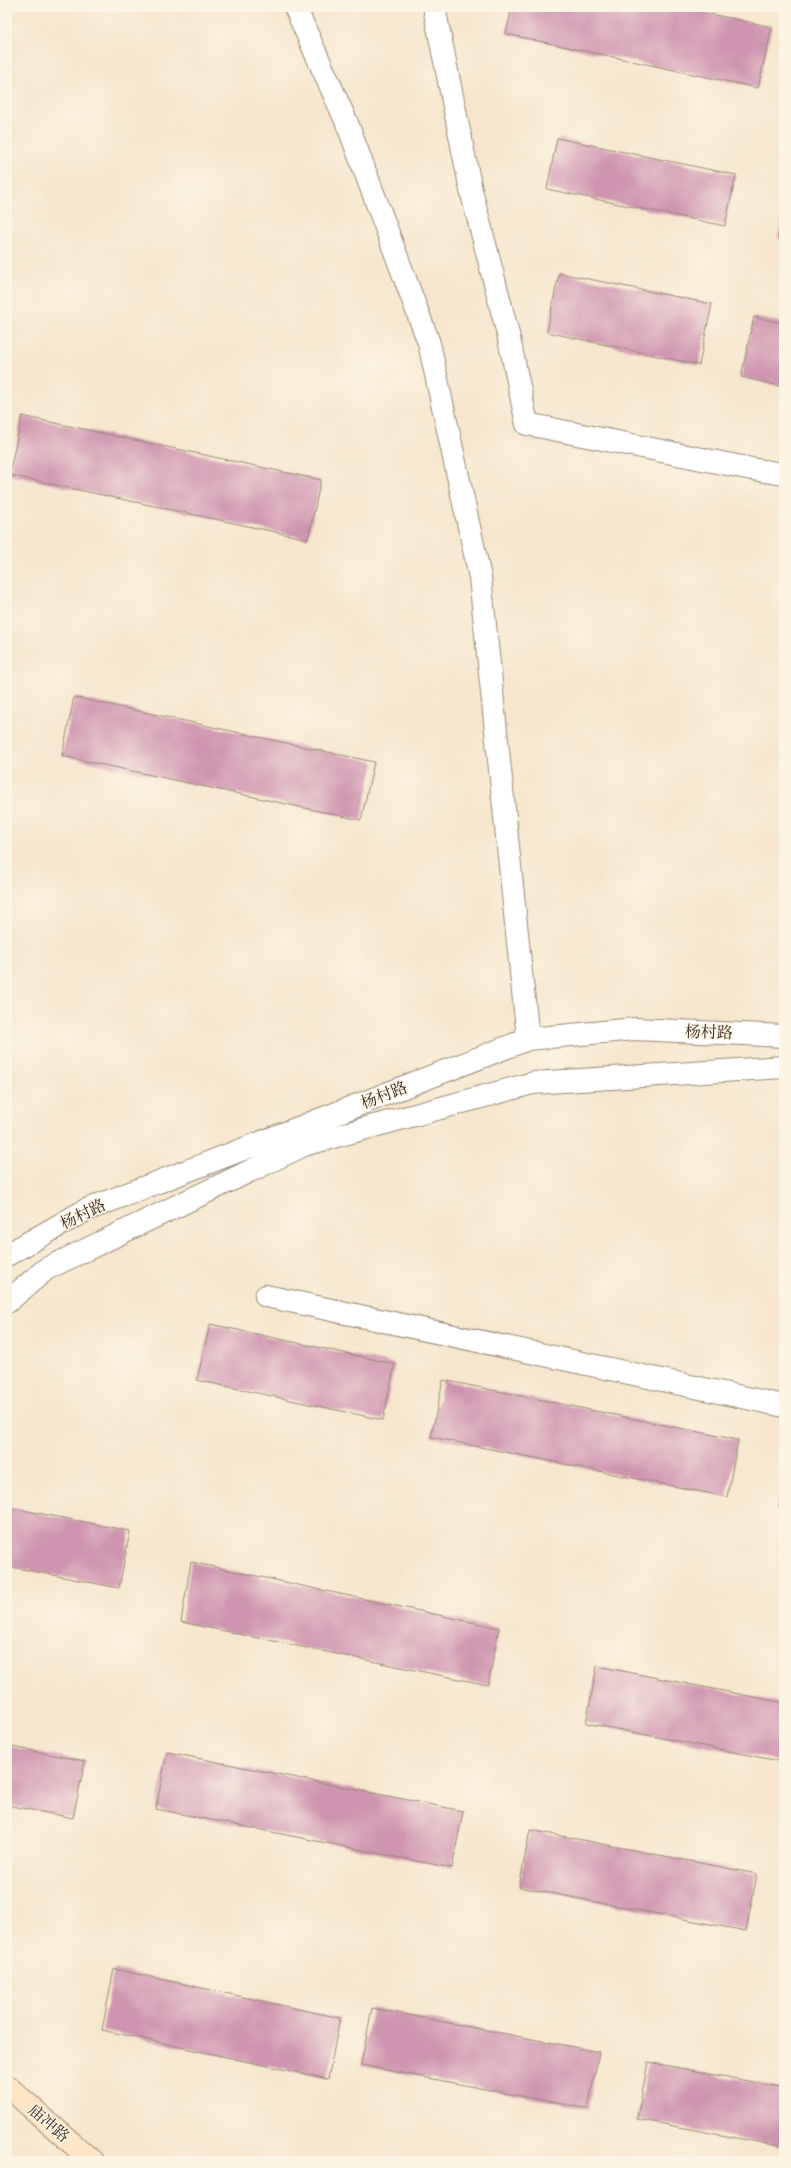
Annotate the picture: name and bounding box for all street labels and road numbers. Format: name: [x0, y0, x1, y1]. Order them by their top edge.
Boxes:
street label: 杨村路: [685, 1021, 733, 1043]
street label: 杨村路: [358, 1077, 410, 1113]
street label: 杨村路: [57, 1194, 109, 1234]
street label: 庙冲路: [24, 2099, 74, 2147]

